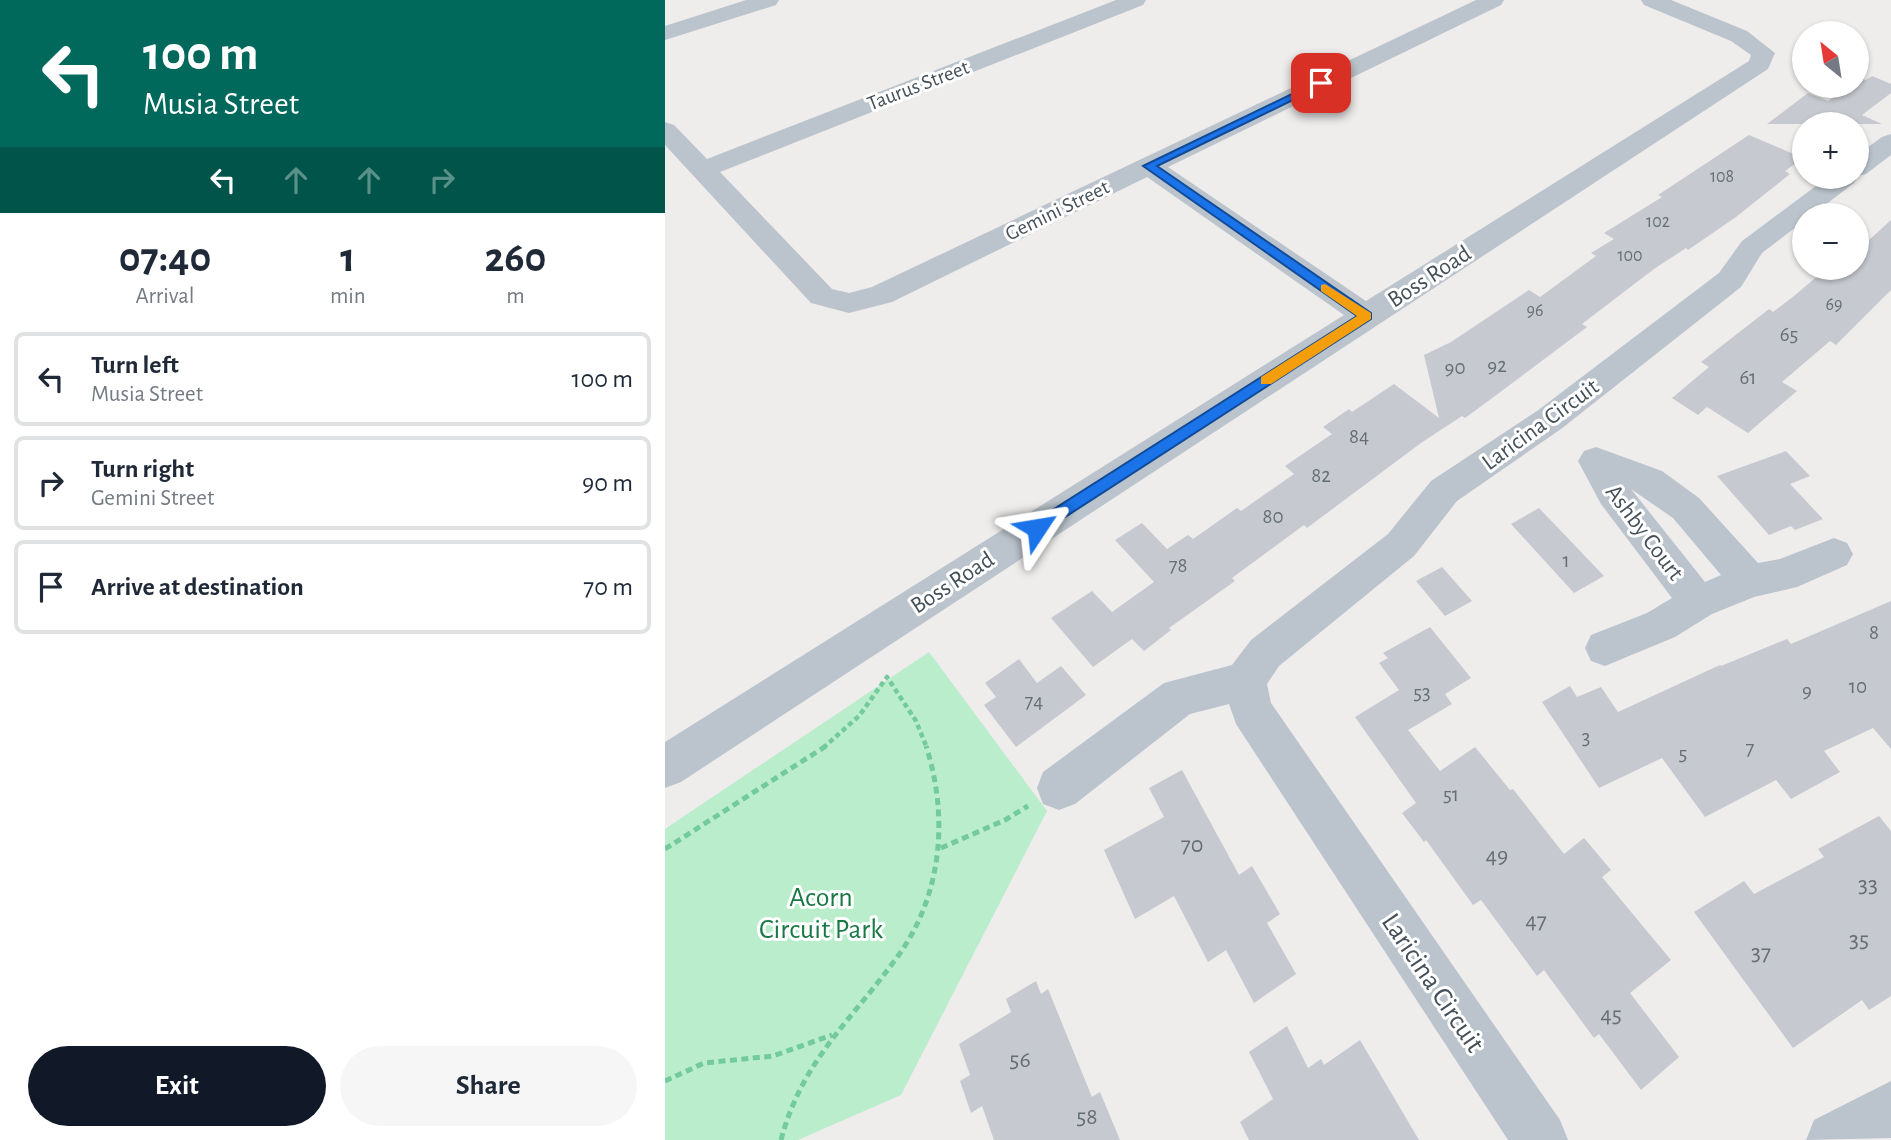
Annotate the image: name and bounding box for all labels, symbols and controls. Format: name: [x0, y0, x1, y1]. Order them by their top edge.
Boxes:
north arrow: [1792, 21, 1869, 98]
map controls: [1792, 21, 1869, 280]
icon: left: [28, 28, 119, 119]
text: 100 m: [143, 30, 259, 79]
pin: [1291, 53, 1351, 113]
street label: Taurus Street: [864, 56, 972, 114]
icon: arrive: [1302, 64, 1340, 102]
text: Musia Street: [143, 88, 299, 120]
button: +: [1792, 112, 1869, 189]
icon: left: [204, 161, 242, 199]
icon: ahead: [277, 161, 315, 199]
icon: ahead: [350, 161, 388, 199]
icon: right: [423, 161, 461, 199]
house number: 108: [1710, 168, 1734, 186]
street label: Gemini Street: [1002, 176, 1113, 245]
button: −: [1792, 203, 1869, 280]
house number: 102: [1646, 213, 1670, 231]
text: 07:40: [119, 237, 211, 279]
text: 1: [340, 237, 355, 279]
text: 260: [484, 237, 546, 279]
street label: Boss Road: [1384, 241, 1475, 312]
house number: 100: [1617, 247, 1643, 265]
text: Arrival: [135, 285, 195, 308]
text: min: [330, 285, 366, 308]
text: m: [506, 285, 525, 308]
house number: 69: [1826, 296, 1842, 314]
house number: 96: [1527, 302, 1543, 320]
house number: 65: [1780, 324, 1798, 345]
text: Turn left: [91, 352, 179, 378]
house number: 92: [1487, 355, 1507, 376]
house number: 90: [1445, 357, 1465, 378]
icon: left: [32, 360, 70, 398]
text: 100 m: [572, 366, 633, 392]
house number: 61: [1739, 367, 1757, 388]
street label: Laricina Circuit: [1478, 374, 1604, 475]
text: Musia Street: [91, 383, 203, 406]
house number: 84: [1349, 426, 1369, 447]
text: Turn right: [91, 456, 194, 482]
icon: right: [32, 464, 70, 502]
house number: 82: [1311, 465, 1331, 486]
text: 90 m: [582, 470, 633, 496]
street label: Ashby Court: [1601, 480, 1688, 585]
text: Gemini Street: [91, 487, 214, 510]
position arrow: [1000, 491, 1074, 565]
house number: 80: [1262, 506, 1284, 527]
street label: Boss Road: [907, 547, 998, 618]
house number: 1: [1562, 550, 1570, 571]
house number: 78: [1169, 555, 1187, 576]
icon: arrive: [32, 568, 70, 606]
text: Arrive at destination: [91, 574, 304, 600]
text: 70 m: [583, 574, 633, 600]
house number: 8: [1869, 622, 1879, 643]
house number: 10: [1849, 676, 1867, 697]
house number: 9: [1802, 680, 1812, 701]
house number: 53: [1413, 682, 1431, 703]
house number: 74: [1025, 691, 1043, 712]
house number: 3: [1582, 727, 1590, 748]
house number: 7: [1746, 738, 1755, 759]
house number: 5: [1679, 743, 1687, 764]
house number: 51: [1443, 784, 1459, 805]
house number: 70: [1181, 833, 1203, 857]
house number: 49: [1486, 844, 1508, 868]
house number: 33: [1858, 873, 1878, 897]
park label: Acorn Circuit Park: [759, 884, 883, 944]
street label: Laricina Circuit: [1376, 909, 1489, 1058]
house number: 47: [1525, 909, 1547, 933]
house number: 35: [1849, 928, 1869, 952]
house number: 37: [1751, 941, 1771, 965]
house number: 45: [1600, 1003, 1622, 1027]
button: Exit: [28, 1046, 326, 1126]
button: Share: [340, 1046, 637, 1126]
house number: 56: [1009, 1048, 1031, 1072]
house number: 58: [1076, 1105, 1098, 1129]

